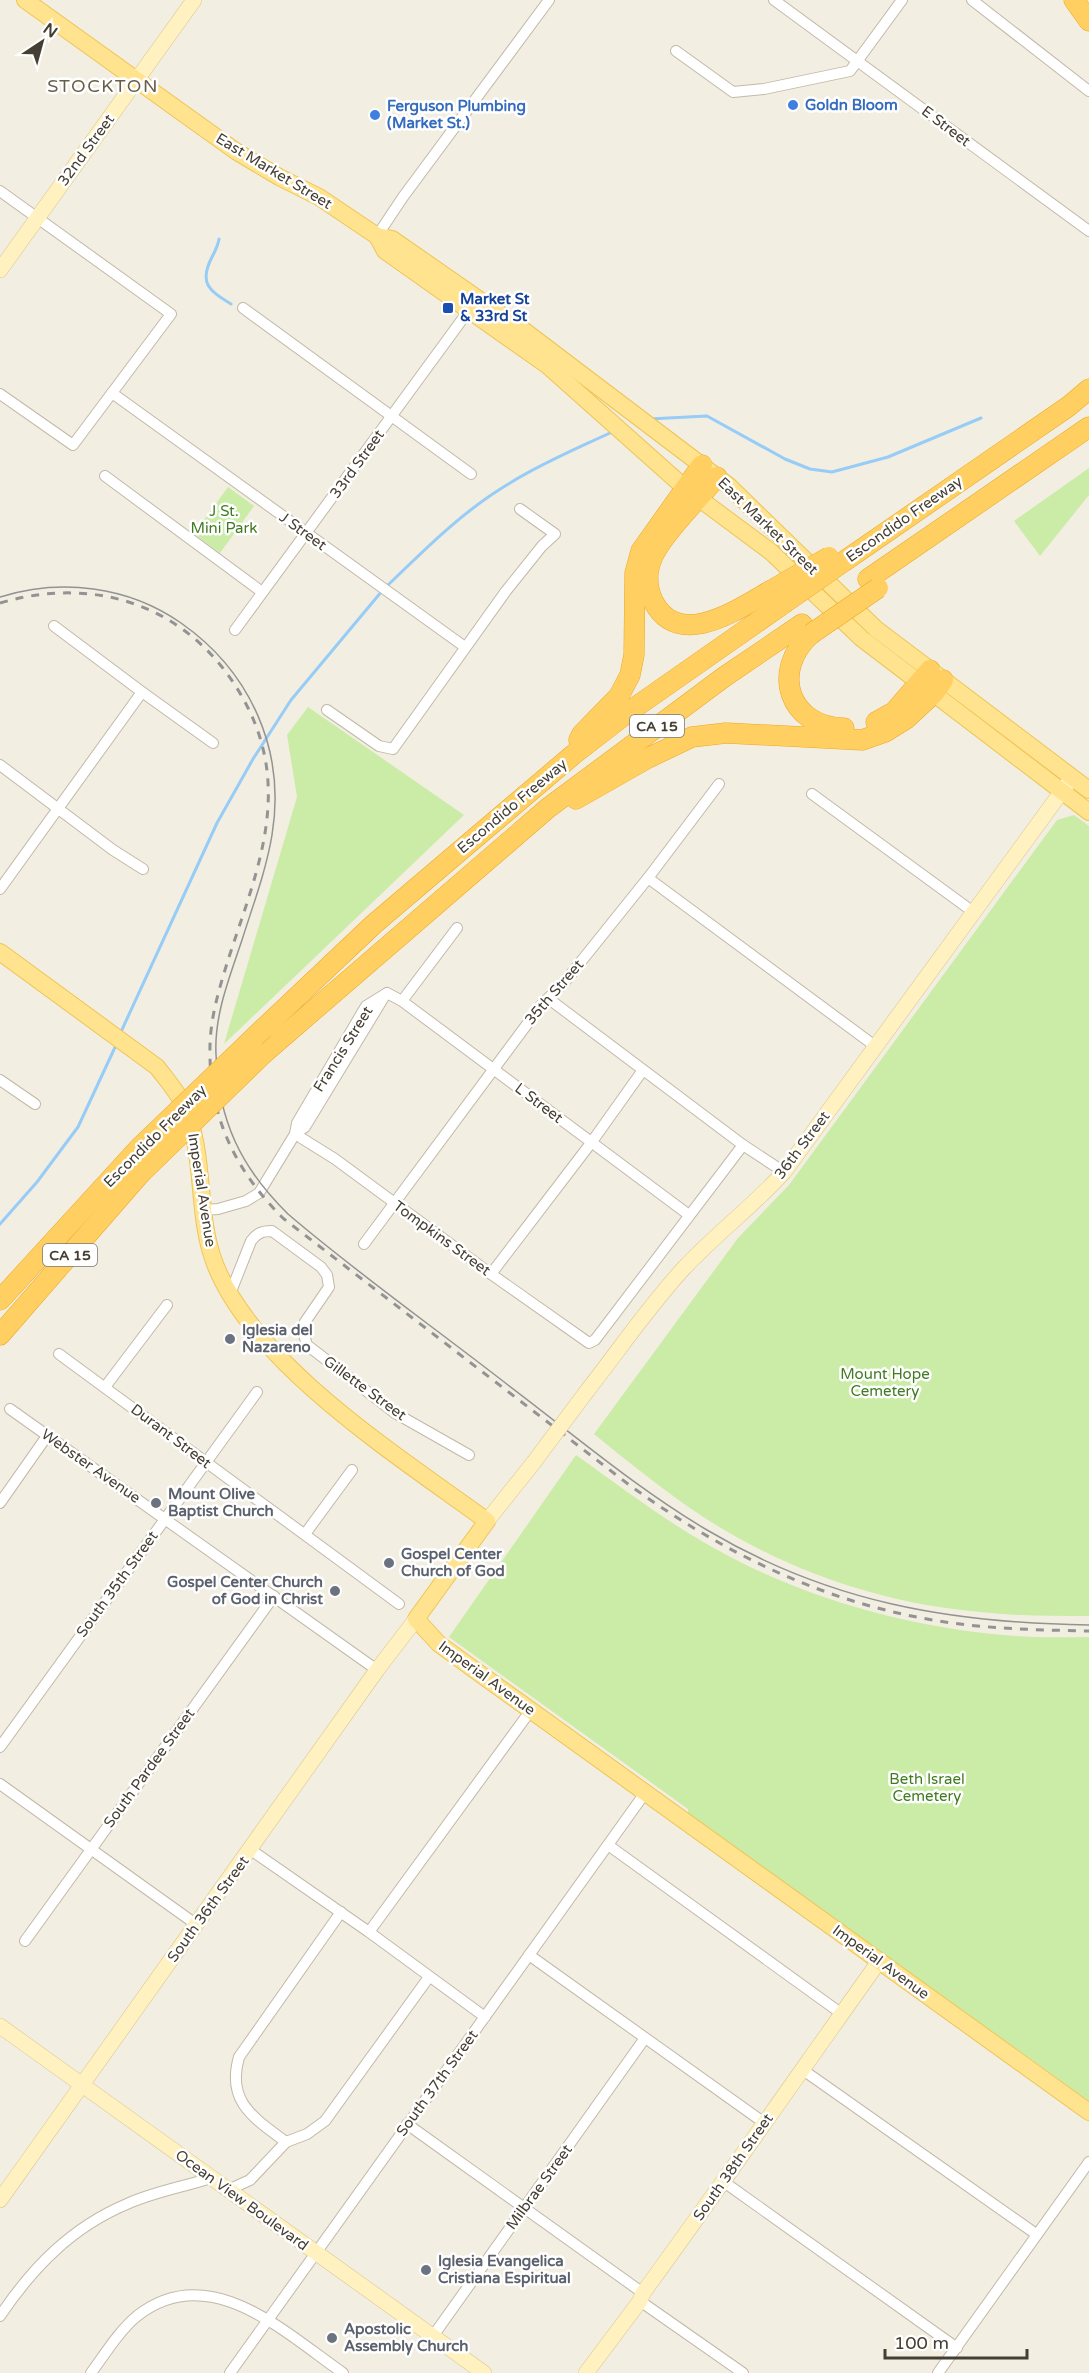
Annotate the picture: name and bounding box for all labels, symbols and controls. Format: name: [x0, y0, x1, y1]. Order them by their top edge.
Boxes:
north arrow: [12, 12, 72, 72]
text: N: [39, 19, 61, 43]
district label: STOCKTON: [47, 75, 159, 97]
place label: Goldn Bloom: [805, 96, 898, 114]
place label: Ferguson Plumbing (Market St.): [387, 97, 526, 132]
marker: Goldn Bloom: [786, 98, 800, 112]
street label: E Street: [918, 102, 974, 150]
marker: Ferguson Plumbing (Market St.): [368, 108, 382, 122]
street label: 32nd Street: [54, 110, 118, 189]
street label: East Market Street: [213, 129, 336, 213]
place label: Market St & 33rd St: [460, 290, 530, 325]
marker: Market St & 33rd St: [441, 301, 455, 315]
street label: 33rd Street: [326, 426, 388, 502]
street label: Escondido Freeway: [842, 472, 966, 566]
street label: East Market Street: [714, 474, 822, 579]
park label: J St. Mini Park: [191, 502, 257, 537]
street label: J Street: [276, 508, 330, 554]
road number: CA 15: [630, 715, 684, 737]
street label: Escondido Freeway: [453, 755, 571, 857]
street label: 35th Street: [521, 956, 587, 1028]
street label: Francis Street: [309, 1003, 377, 1095]
street label: L Street: [511, 1079, 567, 1127]
street label: Escondido Freeway: [100, 1081, 210, 1191]
street label: 36th Street: [771, 1107, 834, 1183]
street label: Imperial Avenue: [184, 1132, 220, 1248]
street label: Tompkins Street: [390, 1197, 494, 1279]
road number: CA 15: [43, 1244, 97, 1266]
place label: Iglesia del Nazareno: [242, 1321, 313, 1356]
marker: Iglesia del Nazareno: [223, 1332, 237, 1346]
street label: Gillette Street: [320, 1352, 410, 1424]
park label: Mount Hope Cemetery: [840, 1365, 930, 1400]
street label: Durant Street: [127, 1400, 215, 1472]
street label: Webster Avenue: [38, 1425, 144, 1507]
place label: Mount Olive Baptist Church: [168, 1485, 274, 1521]
marker: Mount Olive Baptist Church: [149, 1496, 163, 1510]
street label: South 35th Street: [72, 1527, 162, 1641]
place label: Gospel Center Church of God: [401, 1545, 505, 1580]
marker: Gospel Center Church of God: [382, 1556, 396, 1570]
place label: Gospel Center Church of God in Christ: [167, 1573, 323, 1608]
marker: Gospel Center Church of God in Christ: [328, 1584, 342, 1598]
street label: Imperial Avenue: [435, 1637, 539, 1719]
street label: South Pardee Street: [100, 1705, 198, 1831]
park label: Beth Israel Cemetery: [889, 1770, 965, 1805]
street label: South 36th Street: [163, 1852, 253, 1966]
street label: Imperial Avenue: [829, 1921, 933, 2003]
street label: South 37th Street: [392, 2026, 482, 2140]
street label: South 38th Street: [689, 2110, 777, 2224]
street label: Milbrae Street: [502, 2141, 576, 2233]
street label: Ocean View Boulevard: [172, 2146, 312, 2254]
place label: Iglesia Evangelica Cristiana Espiritual: [438, 2252, 571, 2288]
marker: Iglesia Evangelica Cristiana Espiritual: [419, 2263, 433, 2277]
place label: Apostolic Assembly Church: [344, 2320, 468, 2356]
scale bar: [885, 2322, 1028, 2360]
marker: Apostolic Assembly Church: [325, 2331, 339, 2345]
text: 100 m: [894, 2332, 949, 2354]

